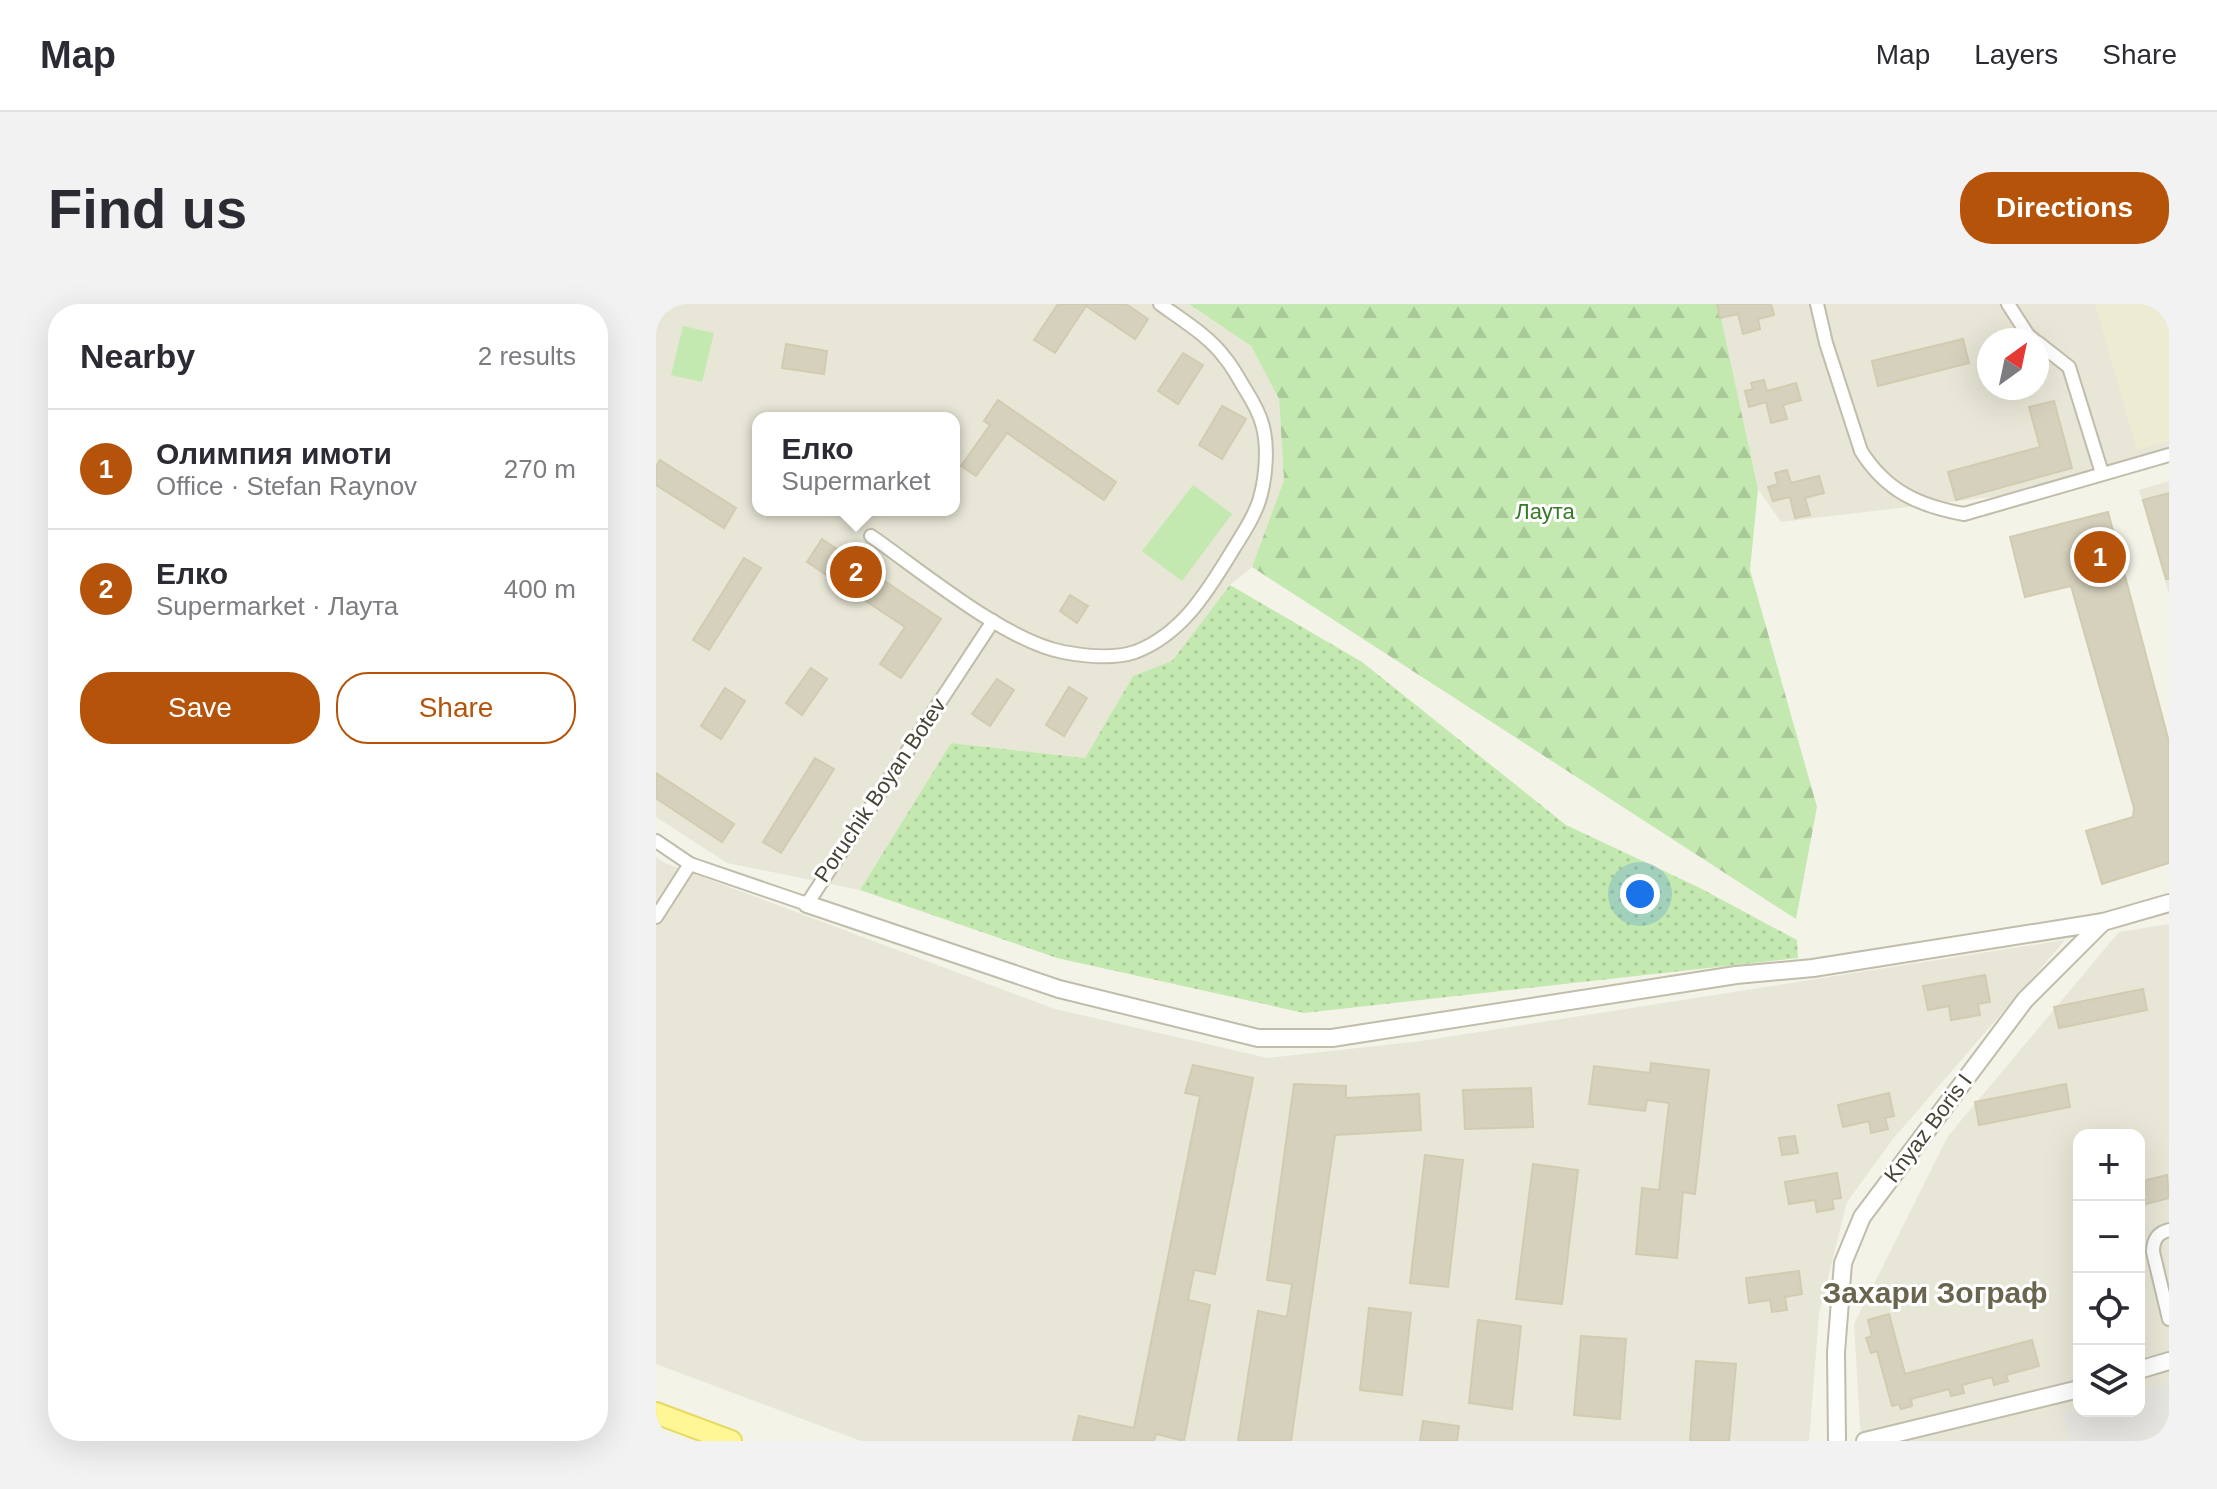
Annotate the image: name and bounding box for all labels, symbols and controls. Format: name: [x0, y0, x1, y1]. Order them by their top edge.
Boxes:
text: Map: [40, 34, 116, 76]
text: Map: [1876, 39, 1930, 70]
text: Layers: [1974, 39, 2058, 70]
text: Share: [2102, 39, 2177, 70]
button: Directions: [1960, 172, 2169, 244]
text: Find us: [48, 177, 247, 240]
north arrow: [1977, 328, 2049, 400]
text: Nearby: [80, 337, 195, 375]
text: 2 results: [478, 341, 576, 371]
popup: [752, 412, 960, 516]
text: Елко: [782, 432, 854, 465]
text: Олимпия имоти: [156, 437, 392, 470]
text: 1: [99, 454, 113, 484]
text: 270 m: [504, 454, 576, 484]
text: Supermarket: [782, 466, 930, 496]
text: Office · Stefan Raynov: [156, 471, 417, 501]
park label: Лаута: [1515, 499, 1576, 524]
pin: 1: [2074, 527, 2126, 587]
pin: 2: [830, 542, 882, 602]
text: Елко: [156, 557, 228, 590]
text: 2: [99, 574, 113, 604]
text: 400 m: [504, 574, 576, 604]
text: Supermarket · Лаута: [156, 591, 398, 621]
button: Save: [80, 672, 320, 744]
button: Share: [336, 672, 576, 744]
street label: Poruchik Boyan Botev: [809, 693, 951, 887]
your location: [1620, 874, 1660, 914]
street label: Knyaz Boris I: [1879, 1069, 1977, 1187]
map controls: [2073, 1129, 2145, 1417]
button: +: [2073, 1129, 2145, 1201]
button: −: [2073, 1201, 2145, 1273]
button: locate: [2073, 1273, 2145, 1345]
district label: Захари Зограф: [1823, 1276, 2047, 1309]
button: layers: [2073, 1345, 2145, 1417]

